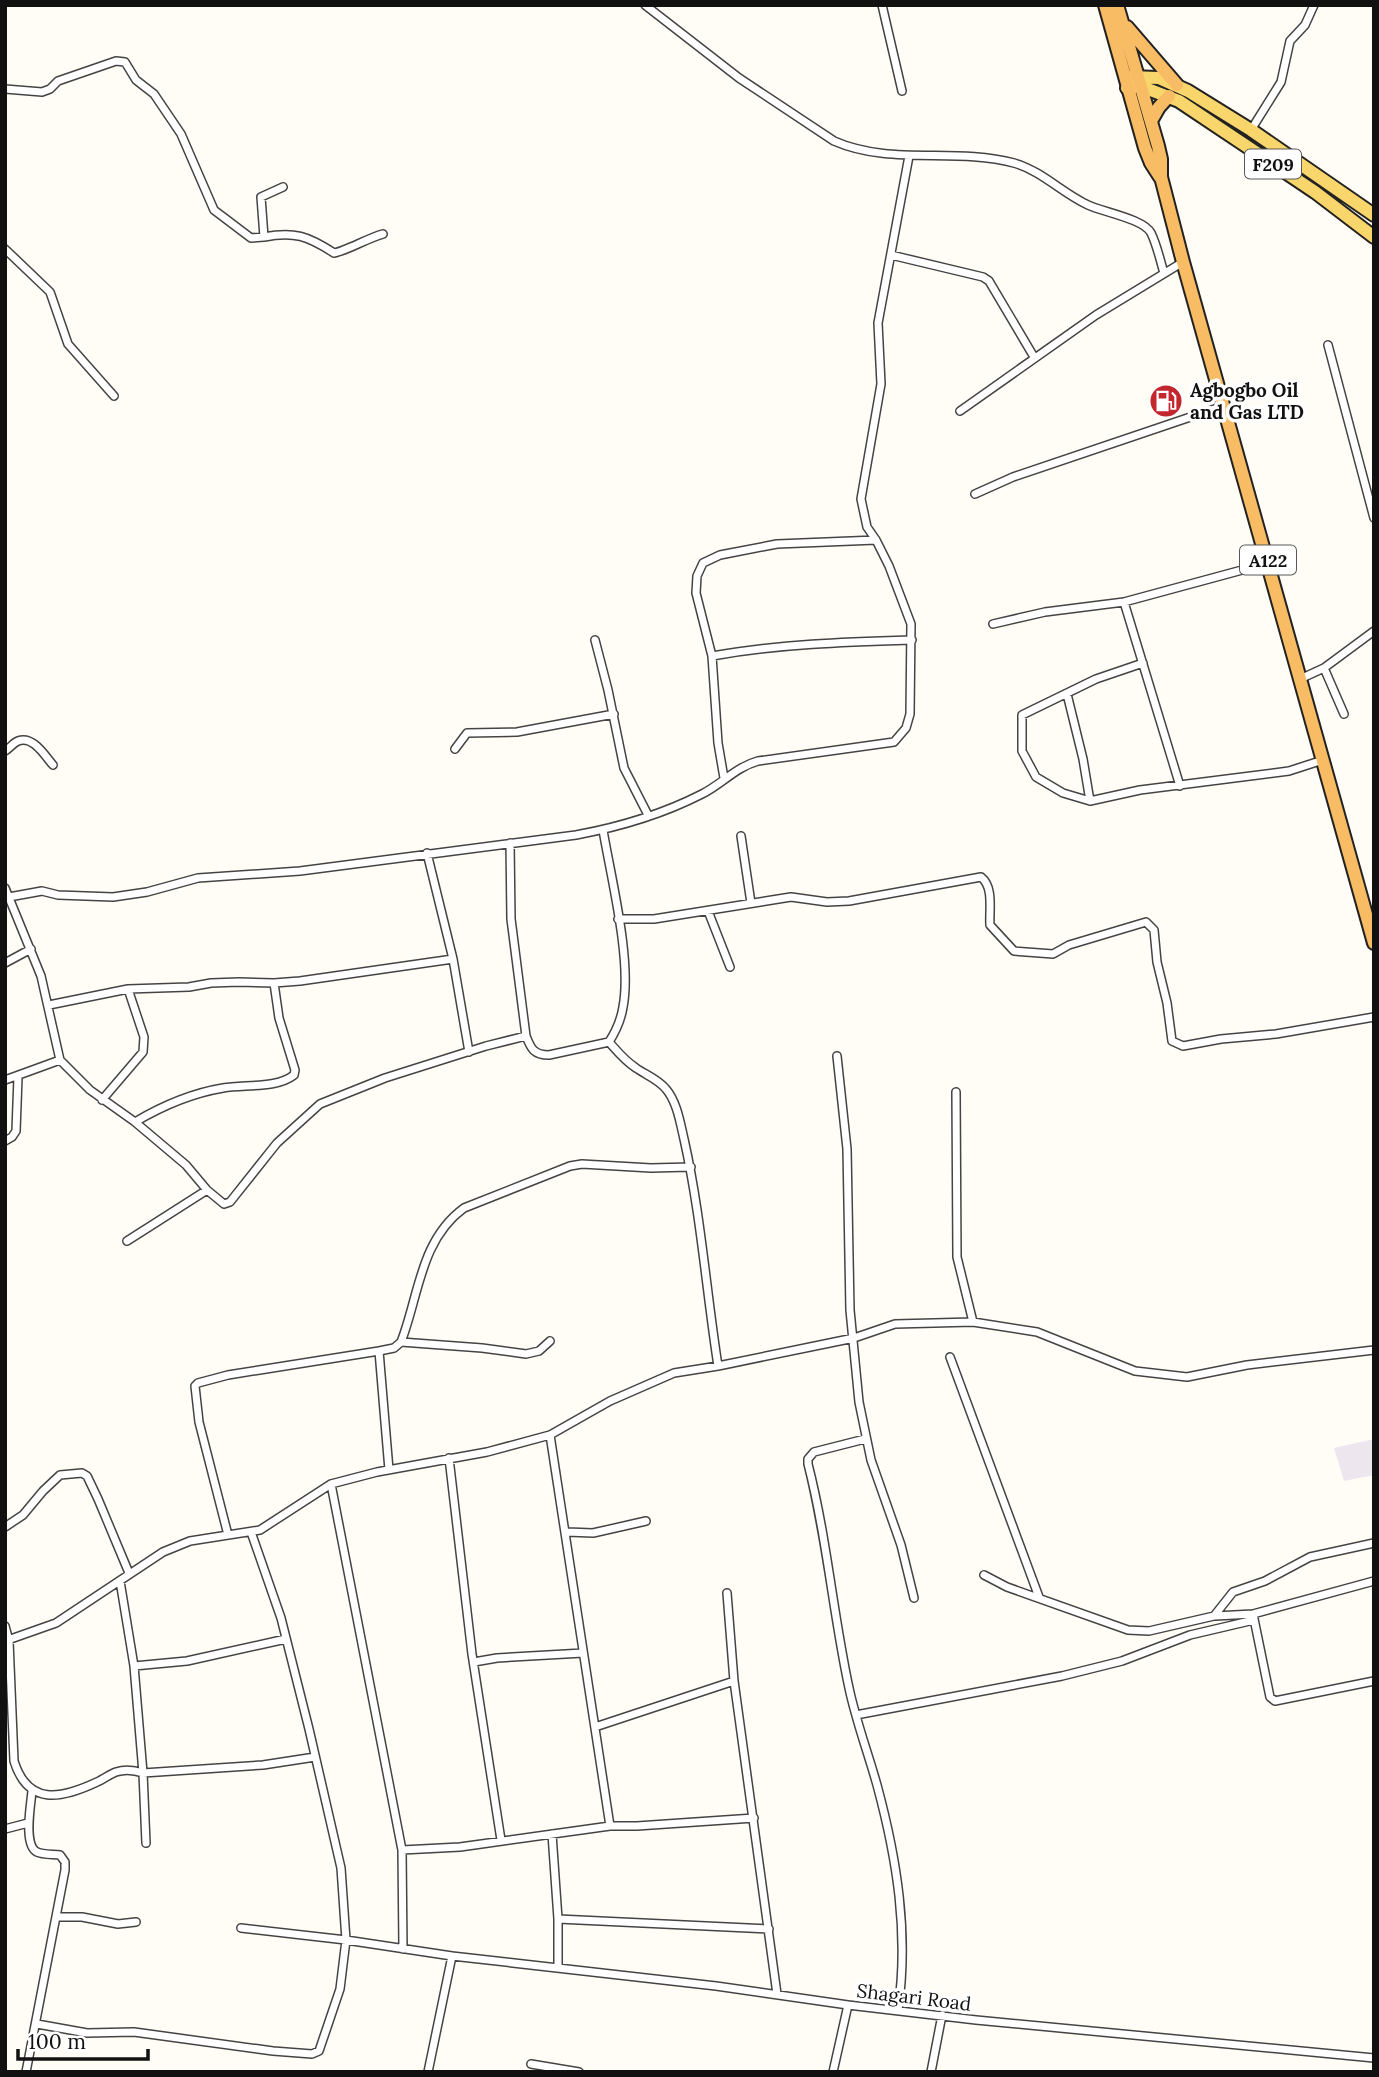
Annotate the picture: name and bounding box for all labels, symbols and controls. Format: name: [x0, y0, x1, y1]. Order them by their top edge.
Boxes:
road number: F209: [1245, 149, 1301, 178]
place label: Agbogbo Oil and Gas LTD: [1190, 378, 1304, 424]
fuel station icon: Agbogbo Oil and Gas LTD: [1147, 382, 1185, 420]
road number: A122: [1240, 546, 1296, 574]
street label: Shagari Road: [856, 1978, 972, 2016]
scale bar: [18, 2018, 147, 2062]
text: 100 m: [28, 2028, 86, 2055]

